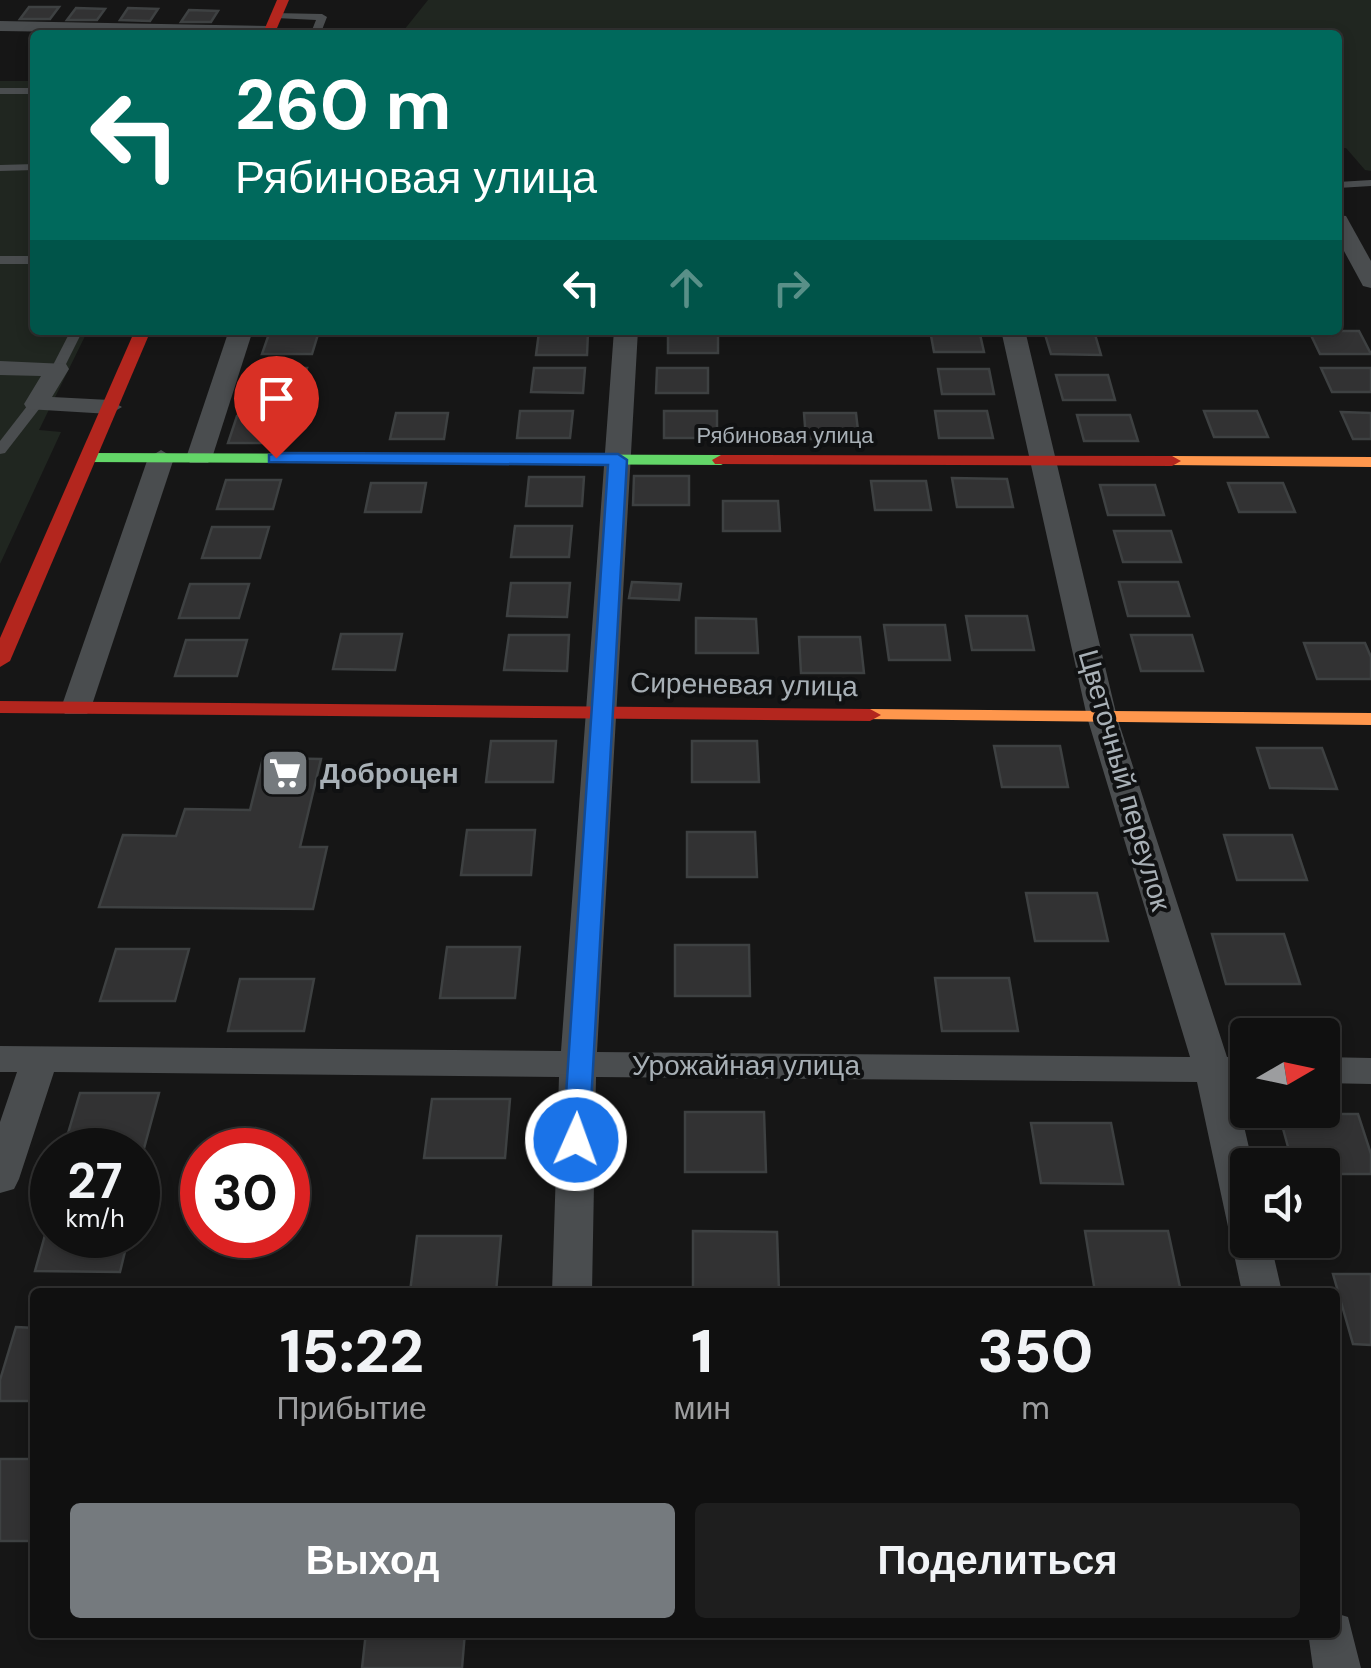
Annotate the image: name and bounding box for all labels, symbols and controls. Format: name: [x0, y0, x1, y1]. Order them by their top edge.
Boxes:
text: 260 m: [235, 60, 451, 151]
icon: left: [70, 70, 200, 200]
text: Рябиновая улица: [235, 148, 597, 207]
icon: left: [554, 260, 609, 315]
icon: ahead: [659, 260, 714, 315]
icon: right: [764, 260, 819, 315]
pin: [234, 356, 319, 459]
icon: arrive: [249, 371, 304, 426]
street label: Рябиновая улица: [696, 421, 874, 450]
street label: Цветочный переулок: [1070, 645, 1180, 916]
street label: Сиреневая улица: [630, 664, 859, 705]
supermarket icon: Доброцен: [259, 747, 311, 799]
place label: Доброцен: [320, 755, 459, 792]
north arrow: [1230, 1018, 1340, 1128]
map controls: [1230, 1018, 1340, 1258]
street label: Урожайная улица: [632, 1047, 860, 1084]
position arrow: [524, 1088, 628, 1192]
speed limit sign: 30: [180, 1128, 310, 1258]
text: 27: [67, 1148, 123, 1214]
button: sound: [1230, 1148, 1340, 1258]
text: km/h: [65, 1202, 125, 1235]
text: 15:22: [279, 1312, 424, 1391]
text: 1: [691, 1312, 713, 1391]
text: 350: [977, 1312, 1093, 1391]
text: Прибытие: [277, 1387, 427, 1429]
text: мин: [673, 1387, 731, 1429]
text: m: [1021, 1387, 1050, 1429]
button: Выход: [70, 1503, 675, 1618]
button: Поделиться: [695, 1503, 1300, 1618]

